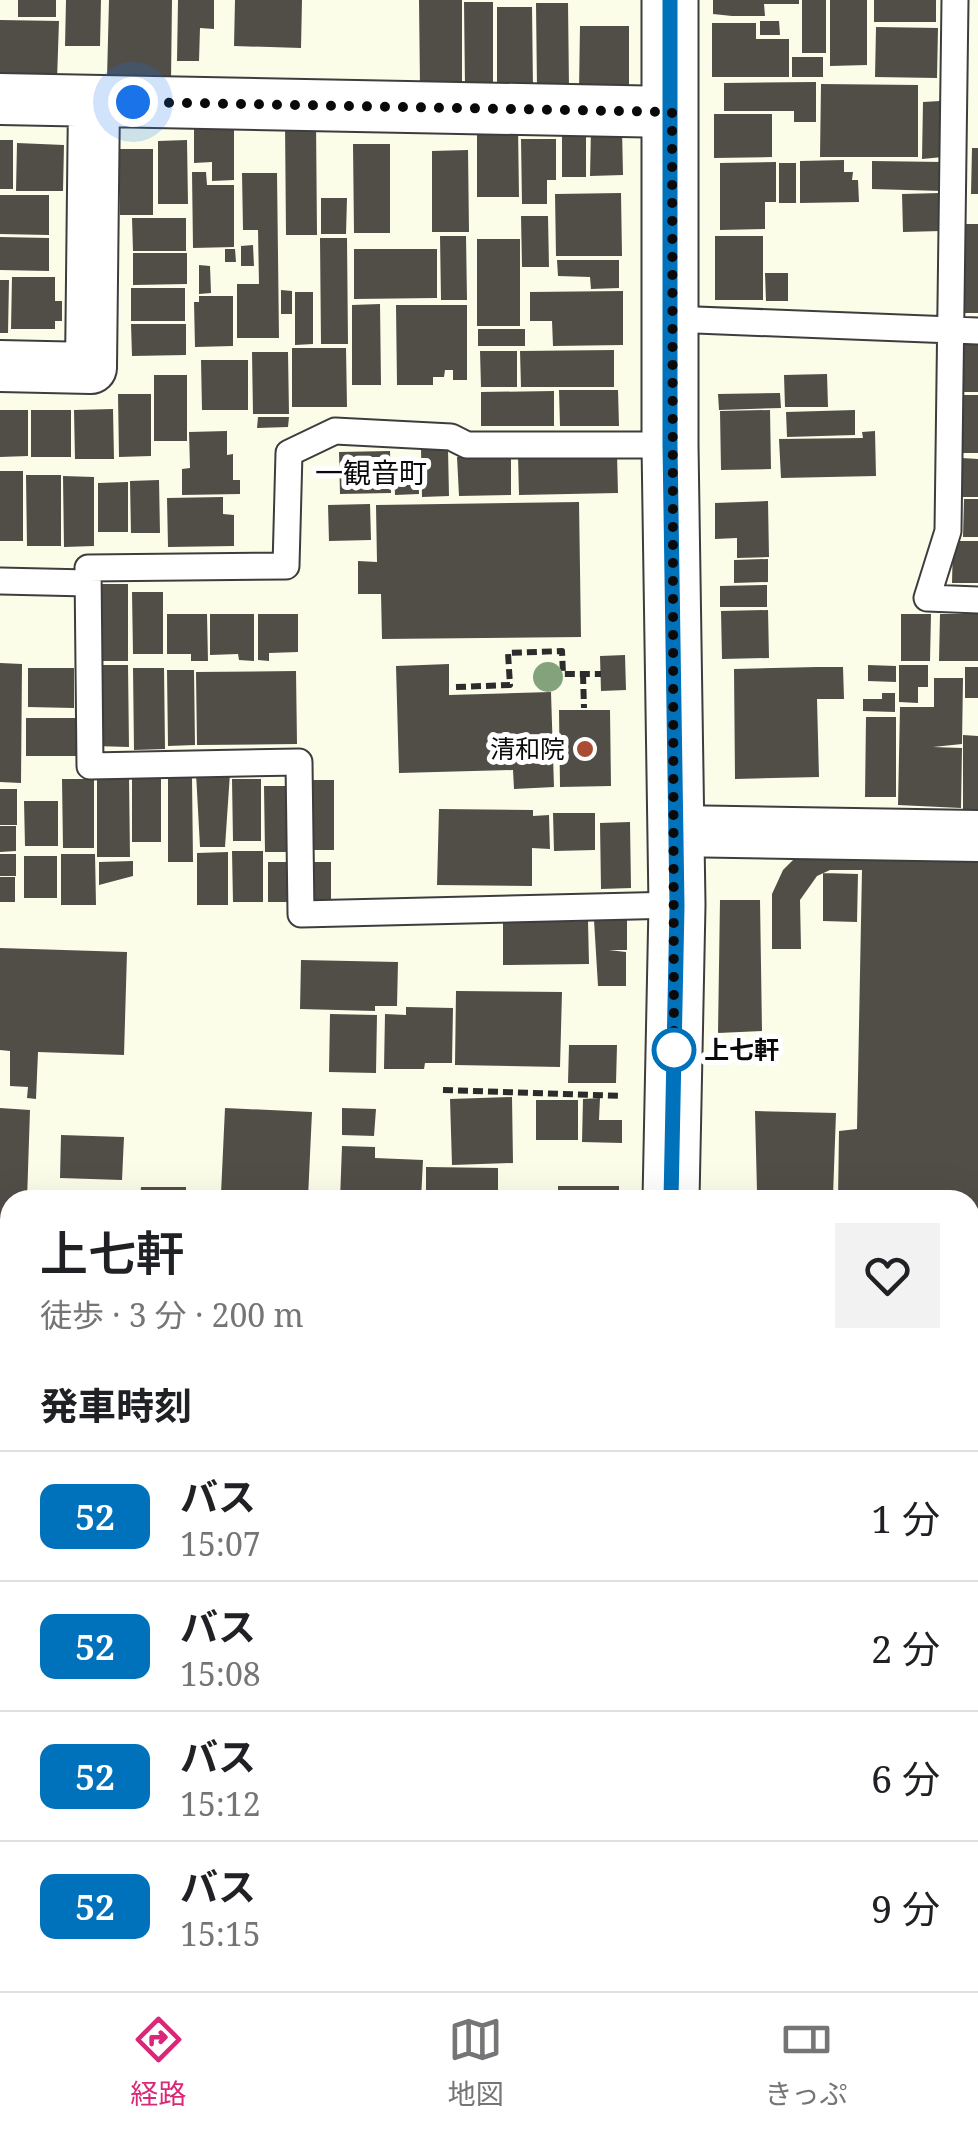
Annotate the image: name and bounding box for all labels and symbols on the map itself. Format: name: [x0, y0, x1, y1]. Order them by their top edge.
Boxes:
your location: [108, 77, 158, 127]
district label: 一観音町: [315, 453, 427, 491]
place label: 清和院: [490, 731, 565, 765]
marker: 清和院: [574, 738, 596, 760]
marker: 上七軒: [653, 1029, 695, 1071]
place label: 上七軒: [704, 1032, 779, 1066]

